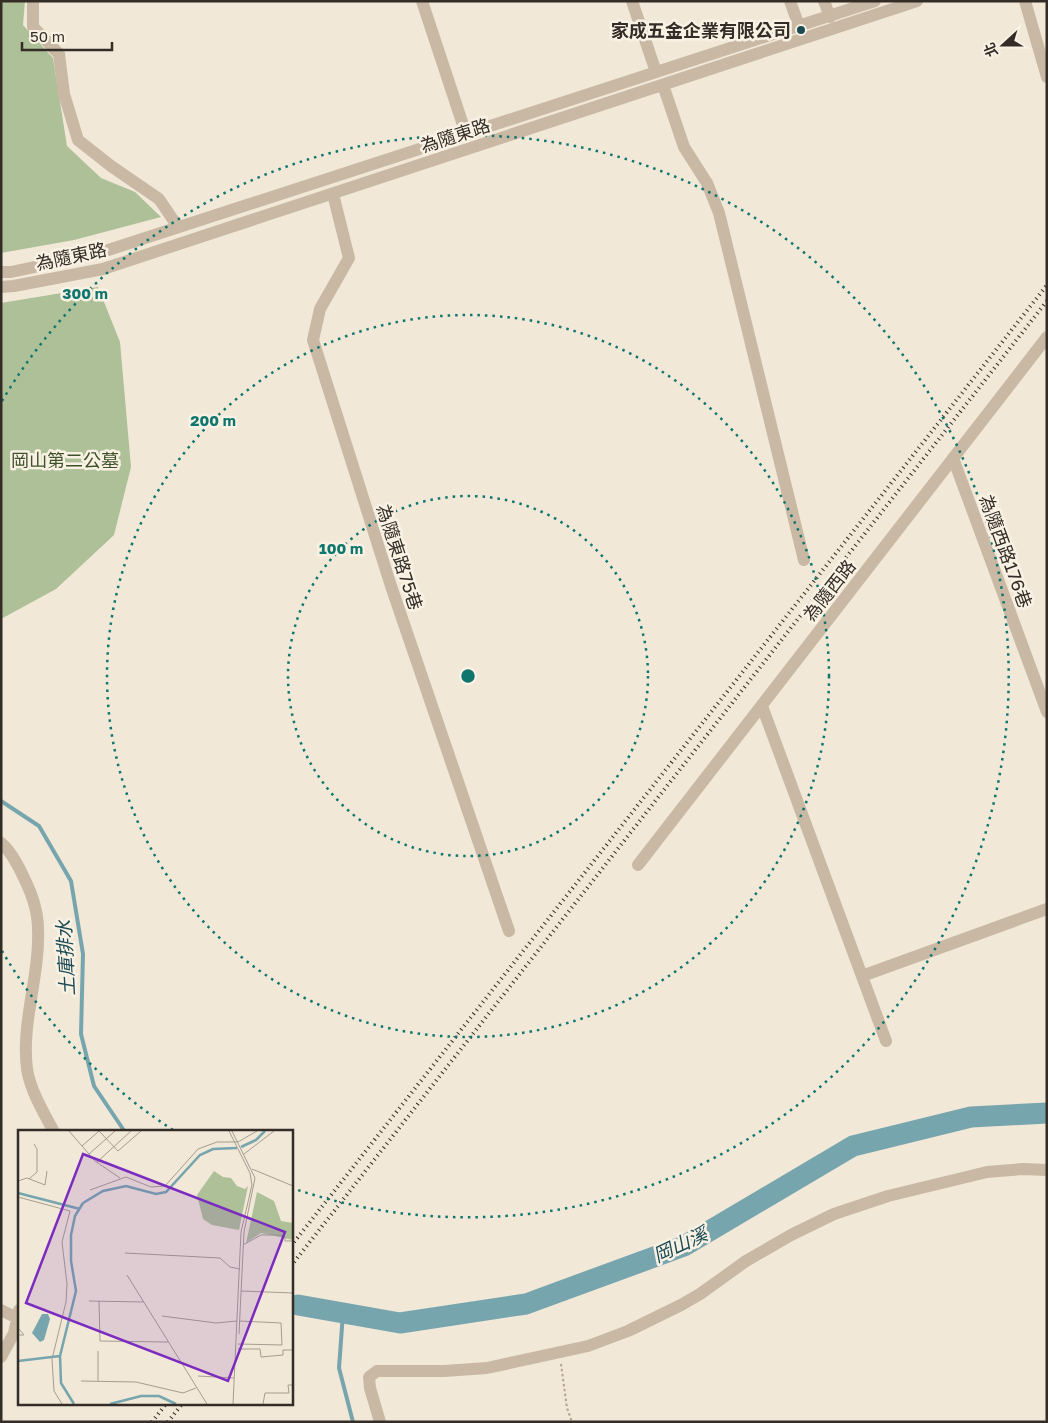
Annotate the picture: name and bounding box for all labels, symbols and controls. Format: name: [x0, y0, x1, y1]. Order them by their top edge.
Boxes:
place label: 家成五金企業有限公司: [611, 19, 791, 41]
scale bar: [22, 20, 112, 52]
north arrow: [978, 20, 1028, 70]
marker: 家成五金企業有限公司: [795, 24, 807, 36]
text: 50 m: [30, 27, 65, 45]
text: 北: [980, 40, 1001, 59]
street label: 為隨東路: [417, 113, 493, 157]
street label: 為隨東路: [33, 238, 109, 274]
text: 300 m: [62, 284, 108, 302]
text: 200 m: [190, 411, 236, 429]
park label: 岡山第二公墓: [11, 449, 119, 471]
street label: 為隨西路176巷: [975, 491, 1037, 611]
street label: 為隨東路75巷: [373, 501, 427, 613]
text: 100 m: [319, 539, 363, 557]
street label: 為隨西路: [798, 555, 860, 625]
centre of rings: [459, 667, 477, 685]
water label: 土庫排水: [51, 918, 78, 997]
inset map: [18, 1130, 292, 1406]
water label: 岡山溪: [649, 1220, 713, 1266]

